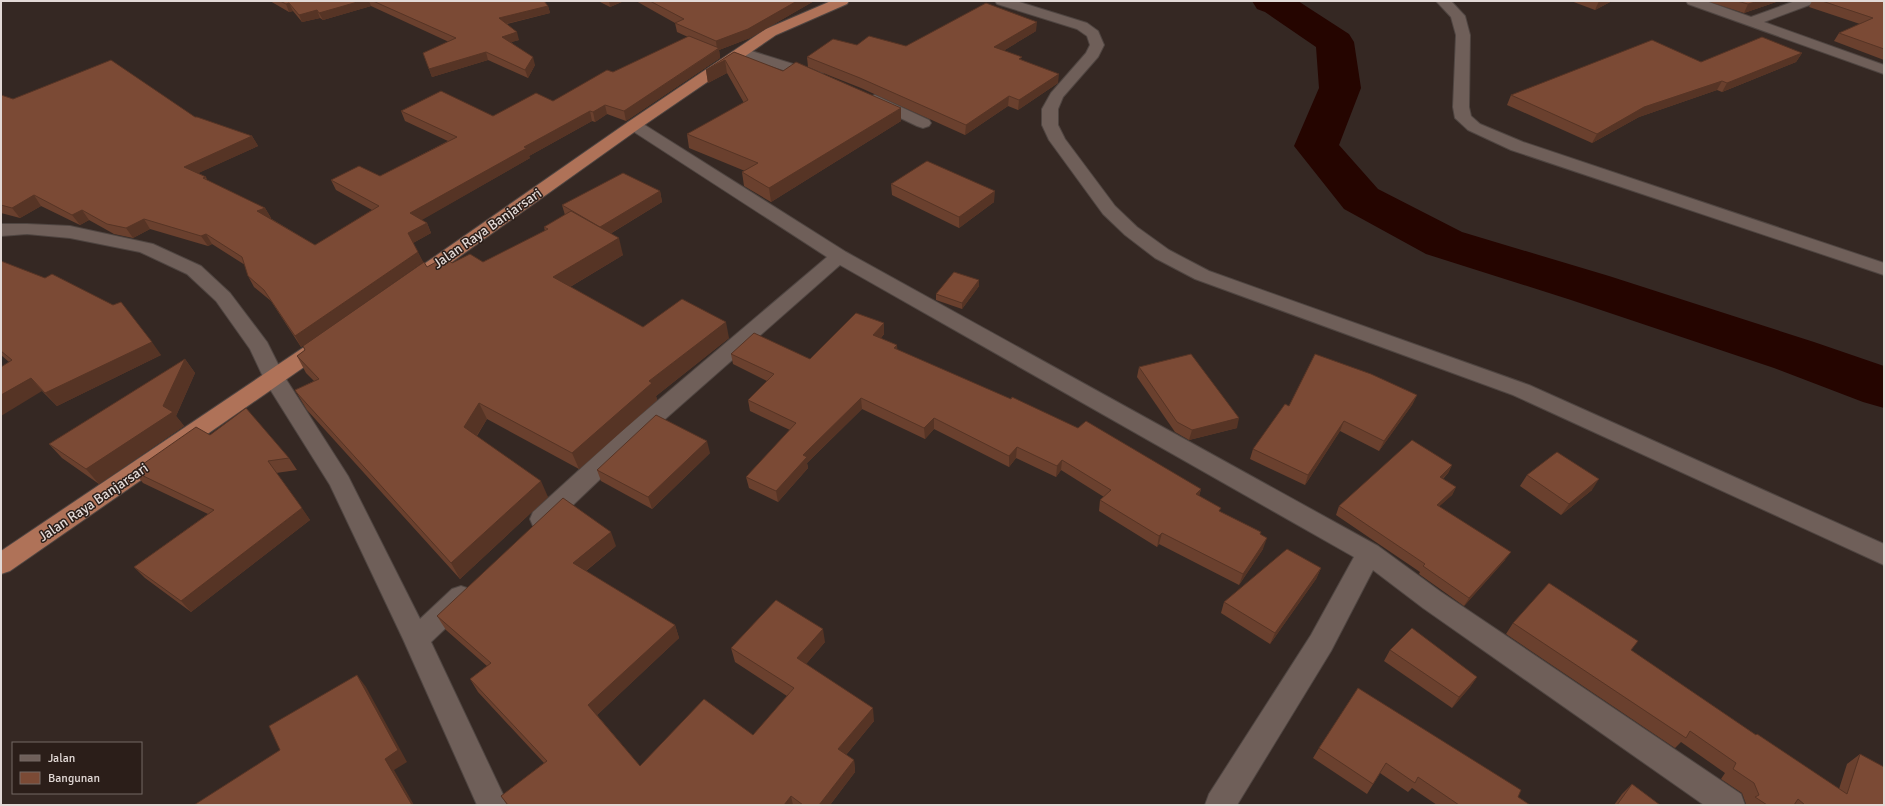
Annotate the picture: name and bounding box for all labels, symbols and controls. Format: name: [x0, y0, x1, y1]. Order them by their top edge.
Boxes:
street label: Jalan Raya Banjarsari: [430, 185, 545, 272]
street label: Jalan Raya Banjarsari: [35, 459, 151, 545]
legend: [12, 742, 142, 794]
text: Jalan: [48, 751, 75, 766]
text: Bangunan: [48, 771, 100, 786]

